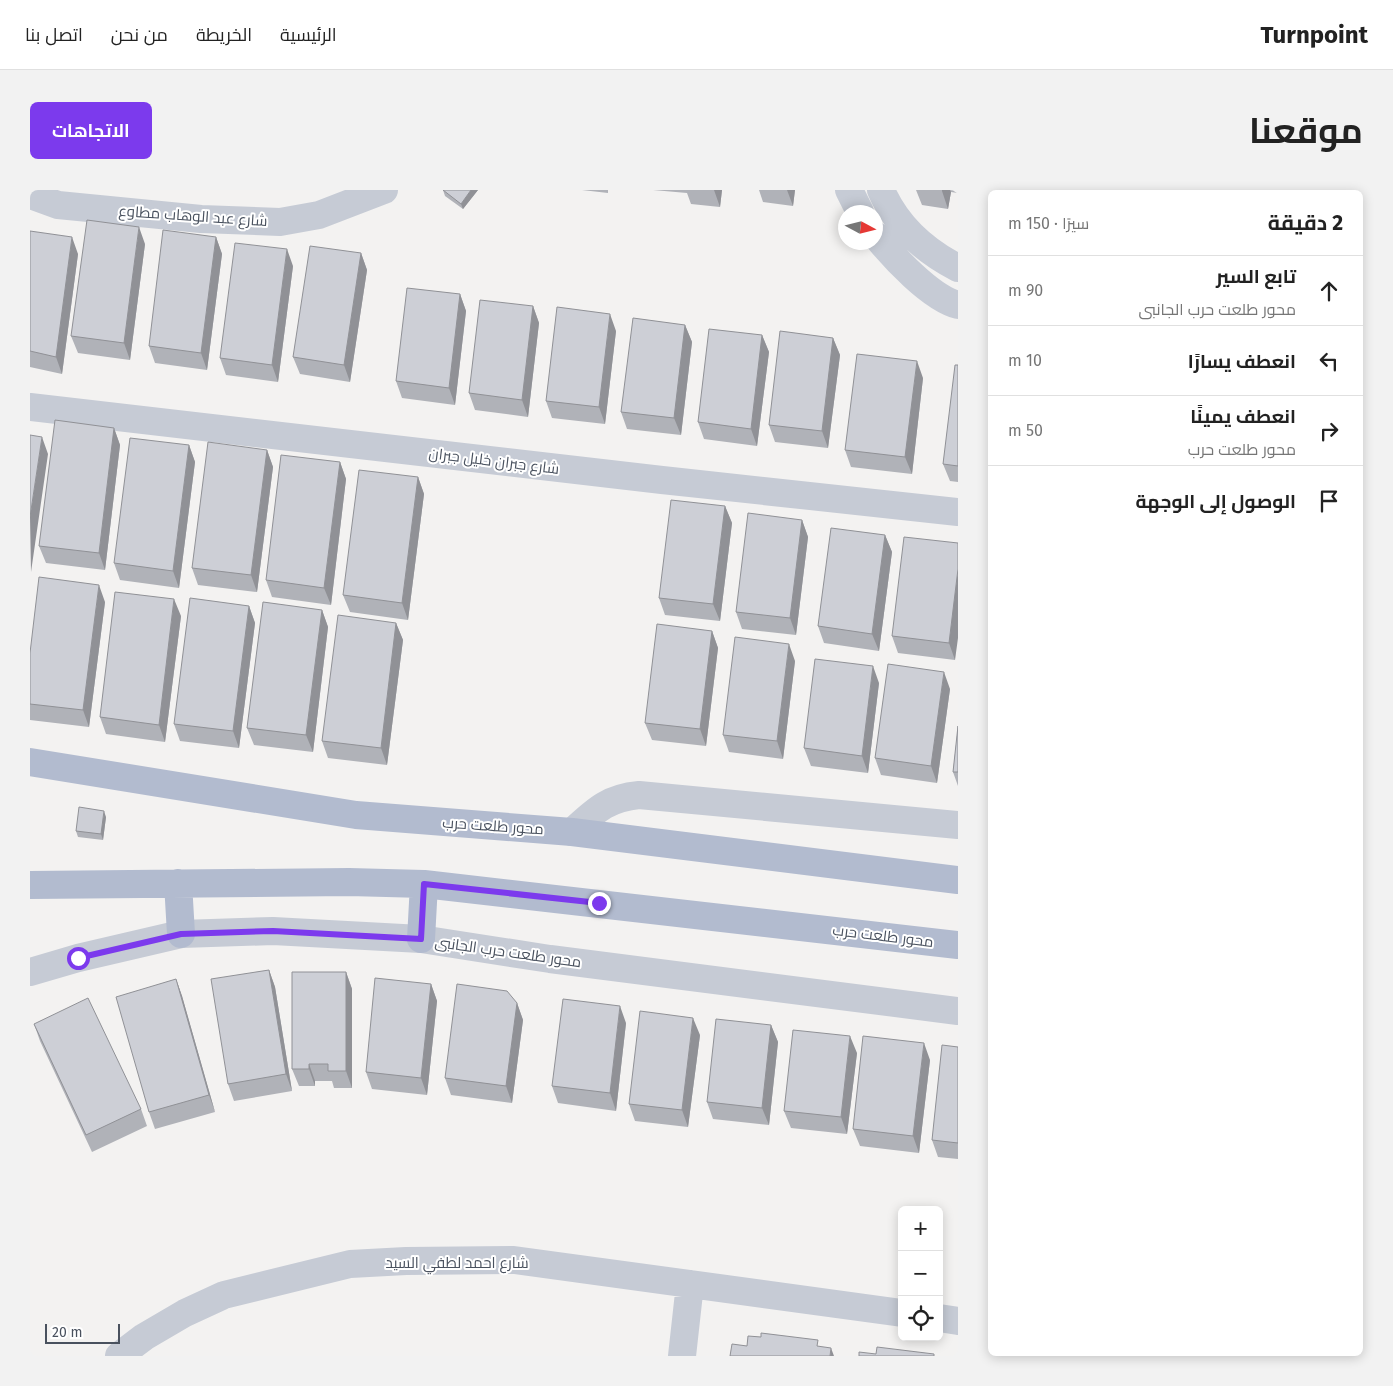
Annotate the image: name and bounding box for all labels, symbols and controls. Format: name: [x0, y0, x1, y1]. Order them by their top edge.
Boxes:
text: Turnpoint: [1261, 21, 1368, 49]
text: اتصل بنا: [25, 24, 83, 46]
text: من نحن: [111, 24, 168, 46]
text: الخريطة: [196, 24, 252, 46]
text: الرئيسية: [280, 24, 337, 46]
button: الاتجاهات: [30, 102, 152, 159]
text: موقعنا: [1249, 110, 1363, 152]
street label: شارع عبد الوهاب مطاوع: [118, 202, 268, 232]
north arrow: [838, 205, 883, 250]
text: 2 دقيقة: [1268, 210, 1343, 236]
text: سيرًا · 150 m: [1008, 214, 1089, 233]
text: تابع السير: [1216, 265, 1296, 288]
icon: ahead: [1315, 277, 1343, 305]
text: 90 m: [1008, 281, 1043, 300]
text: محور طلعت حرب الجانبى: [1138, 300, 1296, 319]
icon: left: [1315, 347, 1343, 375]
text: انعطف يسارًا: [1188, 350, 1296, 373]
text: 10 m: [1008, 351, 1042, 370]
text: انعطف يمينًا: [1190, 405, 1296, 428]
icon: right: [1315, 417, 1343, 445]
text: 50 m: [1008, 421, 1043, 440]
text: محور طلعت حرب: [1188, 440, 1296, 459]
street label: شارع جبران خليل جبران: [427, 444, 560, 480]
icon: arrive: [1315, 487, 1343, 515]
text: الوصول إلى الوجهة: [1136, 490, 1296, 513]
street label: محور طلعت حرب: [442, 813, 544, 839]
route end: [588, 892, 611, 915]
street label: محور طلعت حرب: [832, 921, 934, 951]
street label: محور طلعت حرب الجانبى: [433, 933, 582, 972]
route start: [67, 947, 90, 970]
map controls: [898, 1206, 943, 1341]
button: +: [898, 1206, 943, 1251]
button: −: [898, 1251, 943, 1296]
street label: شارع احمد لطفي السيد: [385, 1254, 529, 1275]
button: locate: [898, 1296, 943, 1341]
scale bar: [45, 1321, 120, 1344]
text: 20 m: [52, 1324, 82, 1341]

